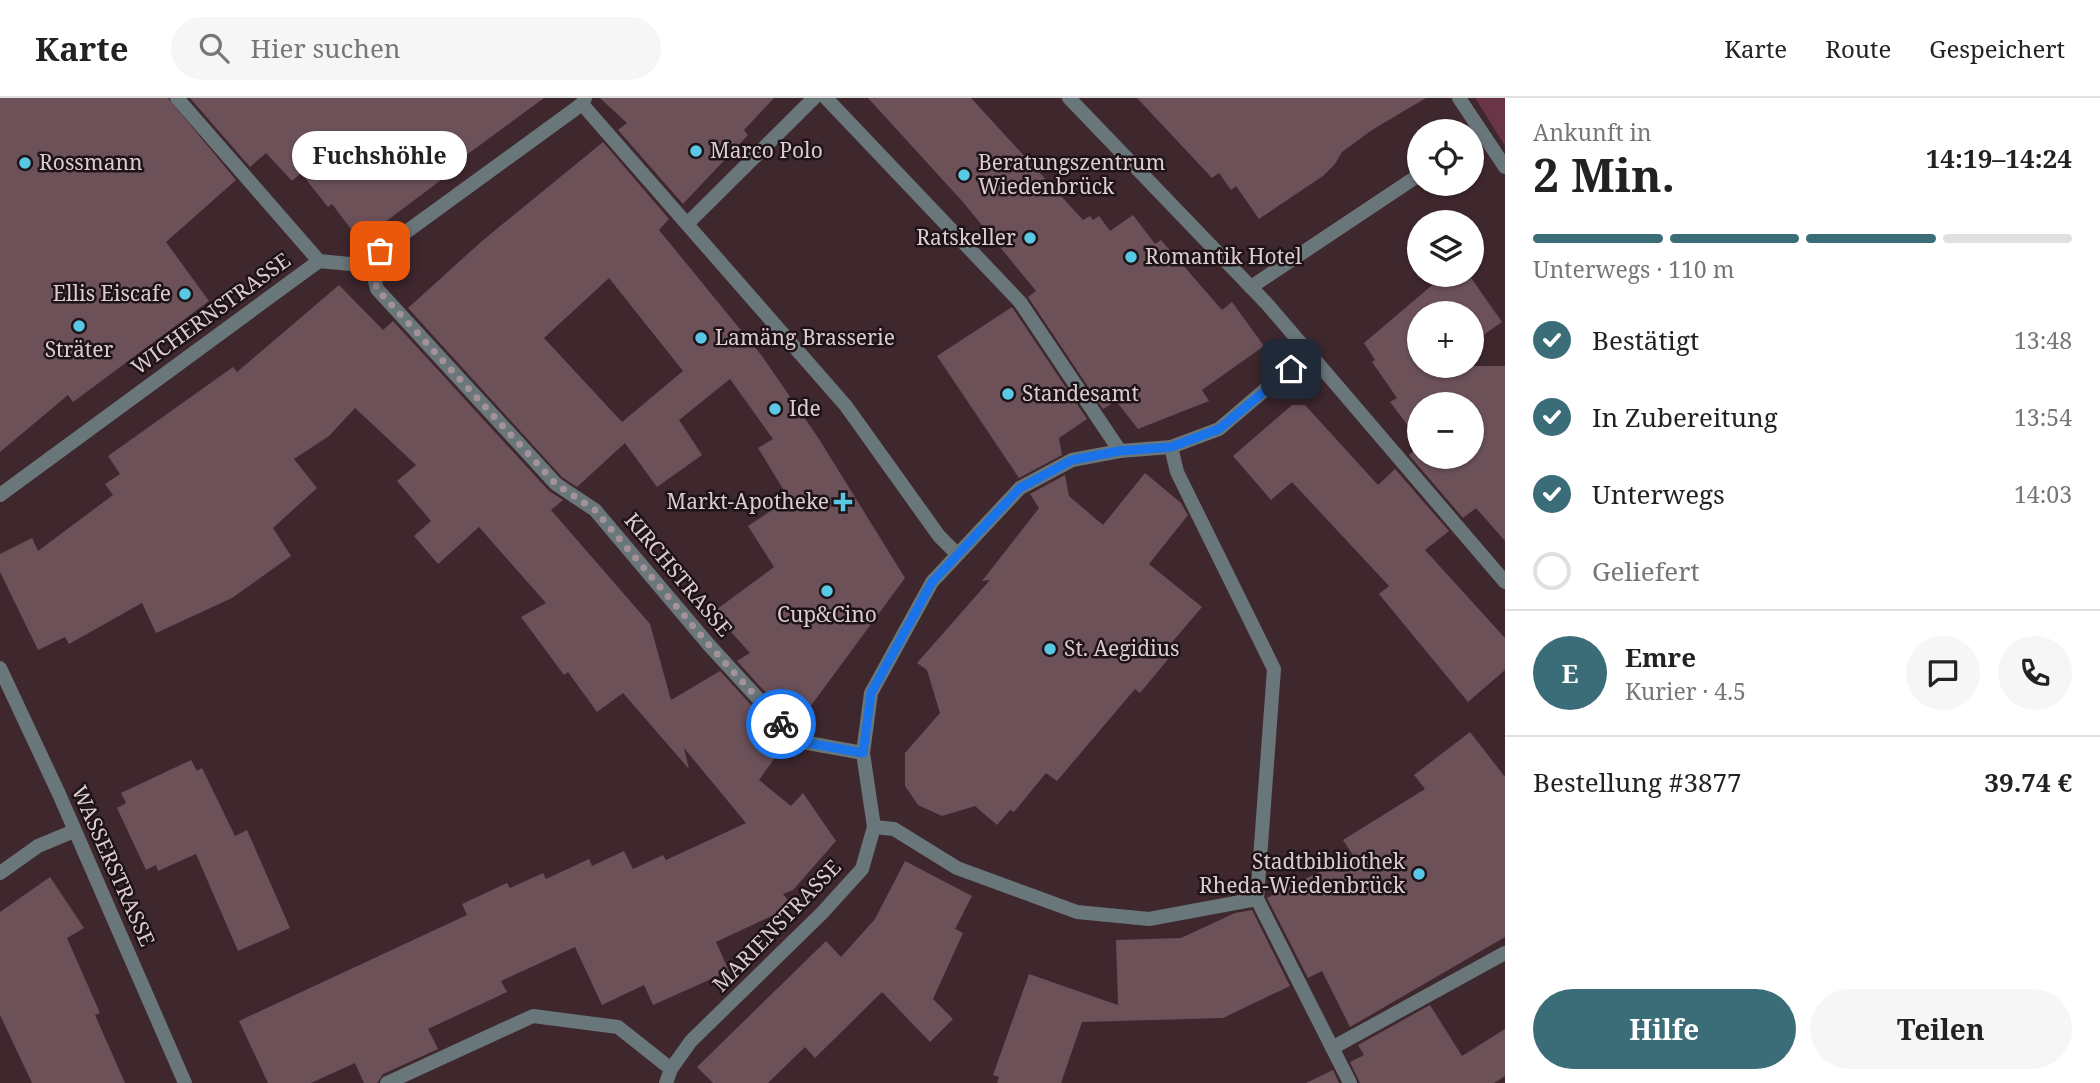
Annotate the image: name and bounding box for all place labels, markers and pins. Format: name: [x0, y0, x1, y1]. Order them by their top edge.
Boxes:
callout: Fuchshöhle: [292, 132, 467, 181]
place label: Marco Polo: [710, 136, 823, 164]
marker: Marco Polo: [688, 143, 704, 159]
place label: Rossmann: [39, 148, 143, 176]
place label: Beratungszentrum Wiedenbrück: [978, 148, 1165, 200]
marker: Rossmann: [17, 155, 33, 171]
marker: Beratungszentrum Wiedenbrück: [956, 167, 972, 183]
pin: [350, 221, 410, 281]
place label: Ratskeller: [916, 223, 1016, 251]
marker: Ratskeller: [1022, 230, 1038, 246]
place label: Romantik Hotel: [1145, 242, 1302, 270]
marker: Romantik Hotel: [1123, 249, 1139, 265]
place label: Ellis Eiscafe: [53, 279, 171, 307]
marker: Ellis Eiscafe: [177, 286, 193, 302]
marker: Sträter: [71, 318, 87, 334]
place label: Lamäng Brasserie: [715, 323, 895, 351]
marker: Lamäng Brasserie: [693, 330, 709, 346]
place label: Sträter: [45, 335, 113, 363]
pin: [1261, 339, 1321, 399]
place label: Standesamt: [1022, 379, 1139, 407]
marker: Standesamt: [1000, 386, 1016, 402]
place label: Ide: [789, 394, 821, 422]
marker: Ide: [767, 401, 783, 417]
place label: Markt-Apotheke: [667, 487, 829, 515]
marker: Markt-Apotheke: [835, 494, 851, 510]
marker: Cup&Cino: [819, 583, 835, 599]
place label: Cup&Cino: [777, 600, 877, 628]
place label: St. Aegidius: [1064, 634, 1180, 662]
marker: St. Aegidius: [1042, 641, 1058, 657]
place label: Stadtbibliothek Rheda-Wiedenbrück: [1199, 847, 1406, 899]
marker: Stadtbibliothek Rheda-Wiedenbrück: [1411, 866, 1427, 882]

